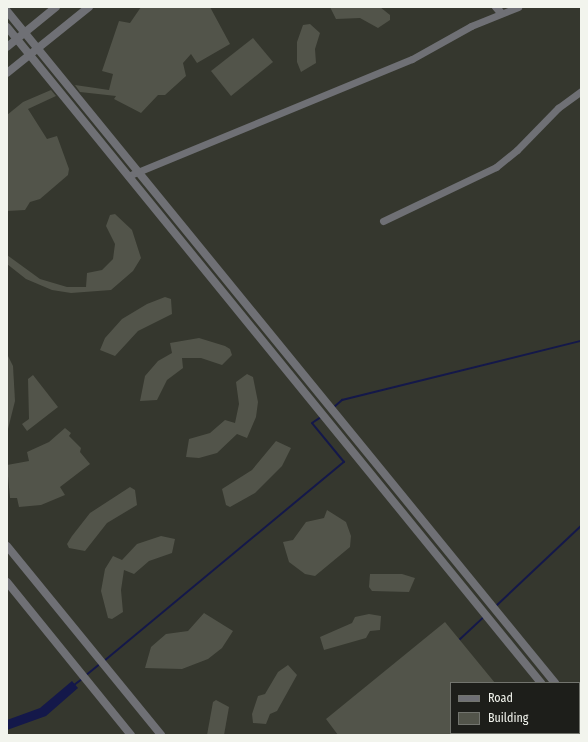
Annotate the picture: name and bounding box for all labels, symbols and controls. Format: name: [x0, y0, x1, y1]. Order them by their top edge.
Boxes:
legend: [450, 682, 580, 734]
text: Road: [488, 691, 513, 705]
text: Building: [488, 711, 528, 725]

